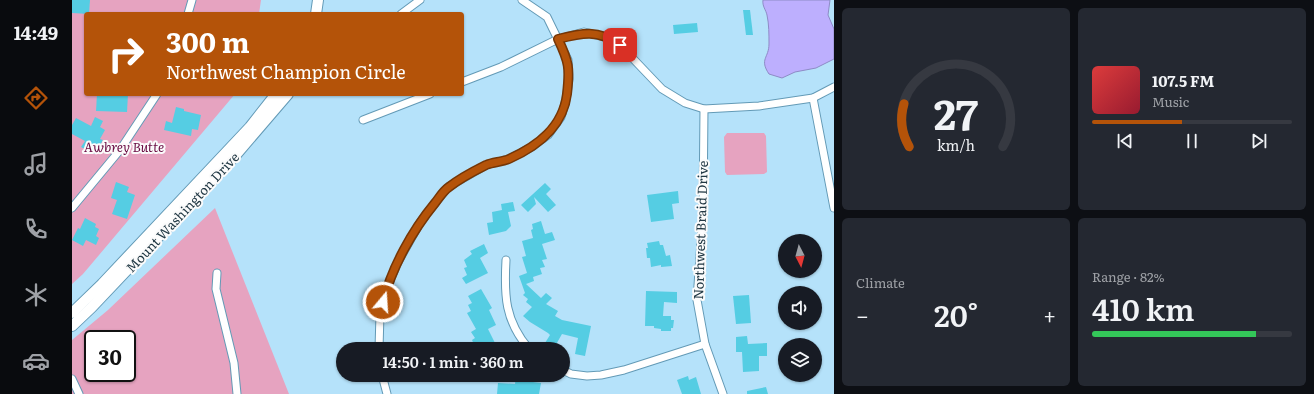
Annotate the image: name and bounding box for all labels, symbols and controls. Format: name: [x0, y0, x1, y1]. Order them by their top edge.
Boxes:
text: 14:49: [14, 19, 58, 46]
text: 300 m: [166, 20, 250, 62]
icon: right: [100, 28, 152, 80]
pin: [603, 28, 637, 62]
icon: arrive: [609, 34, 631, 56]
text: Northwest Champion Circle: [166, 58, 406, 85]
text: 107.5 FM: [1152, 69, 1214, 92]
text: 27: [934, 81, 979, 143]
icon: directions: [22, 84, 50, 112]
text: Music: [1152, 92, 1189, 111]
icon: previous: [1114, 130, 1136, 152]
icon: pause: [1181, 130, 1203, 152]
icon: next: [1248, 130, 1270, 152]
text: km/h: [937, 134, 976, 155]
park label: Awbrey Butte: [84, 137, 164, 156]
street label: Mount Washington Drive: [121, 147, 243, 276]
icon: music: [22, 150, 50, 178]
street label: Northwest Braid Drive: [688, 160, 712, 300]
icon: phone: [22, 215, 50, 243]
north arrow: [778, 234, 822, 278]
map controls: [778, 234, 822, 382]
text: Range · 82%: [1092, 267, 1165, 286]
text: Climate: [856, 273, 905, 292]
icon: climate: [22, 281, 50, 309]
position arrow: [362, 281, 404, 323]
button: sound: [778, 286, 822, 330]
text: 410 km: [1092, 286, 1195, 330]
text: 20°: [934, 292, 978, 336]
text: −: [856, 298, 869, 331]
text: +: [1043, 298, 1056, 331]
speed limit sign: 30: [84, 330, 136, 382]
button: layers: [778, 338, 822, 382]
icon: car: [22, 347, 50, 375]
text: 14:50 · 1 min · 360 m: [382, 350, 524, 373]

